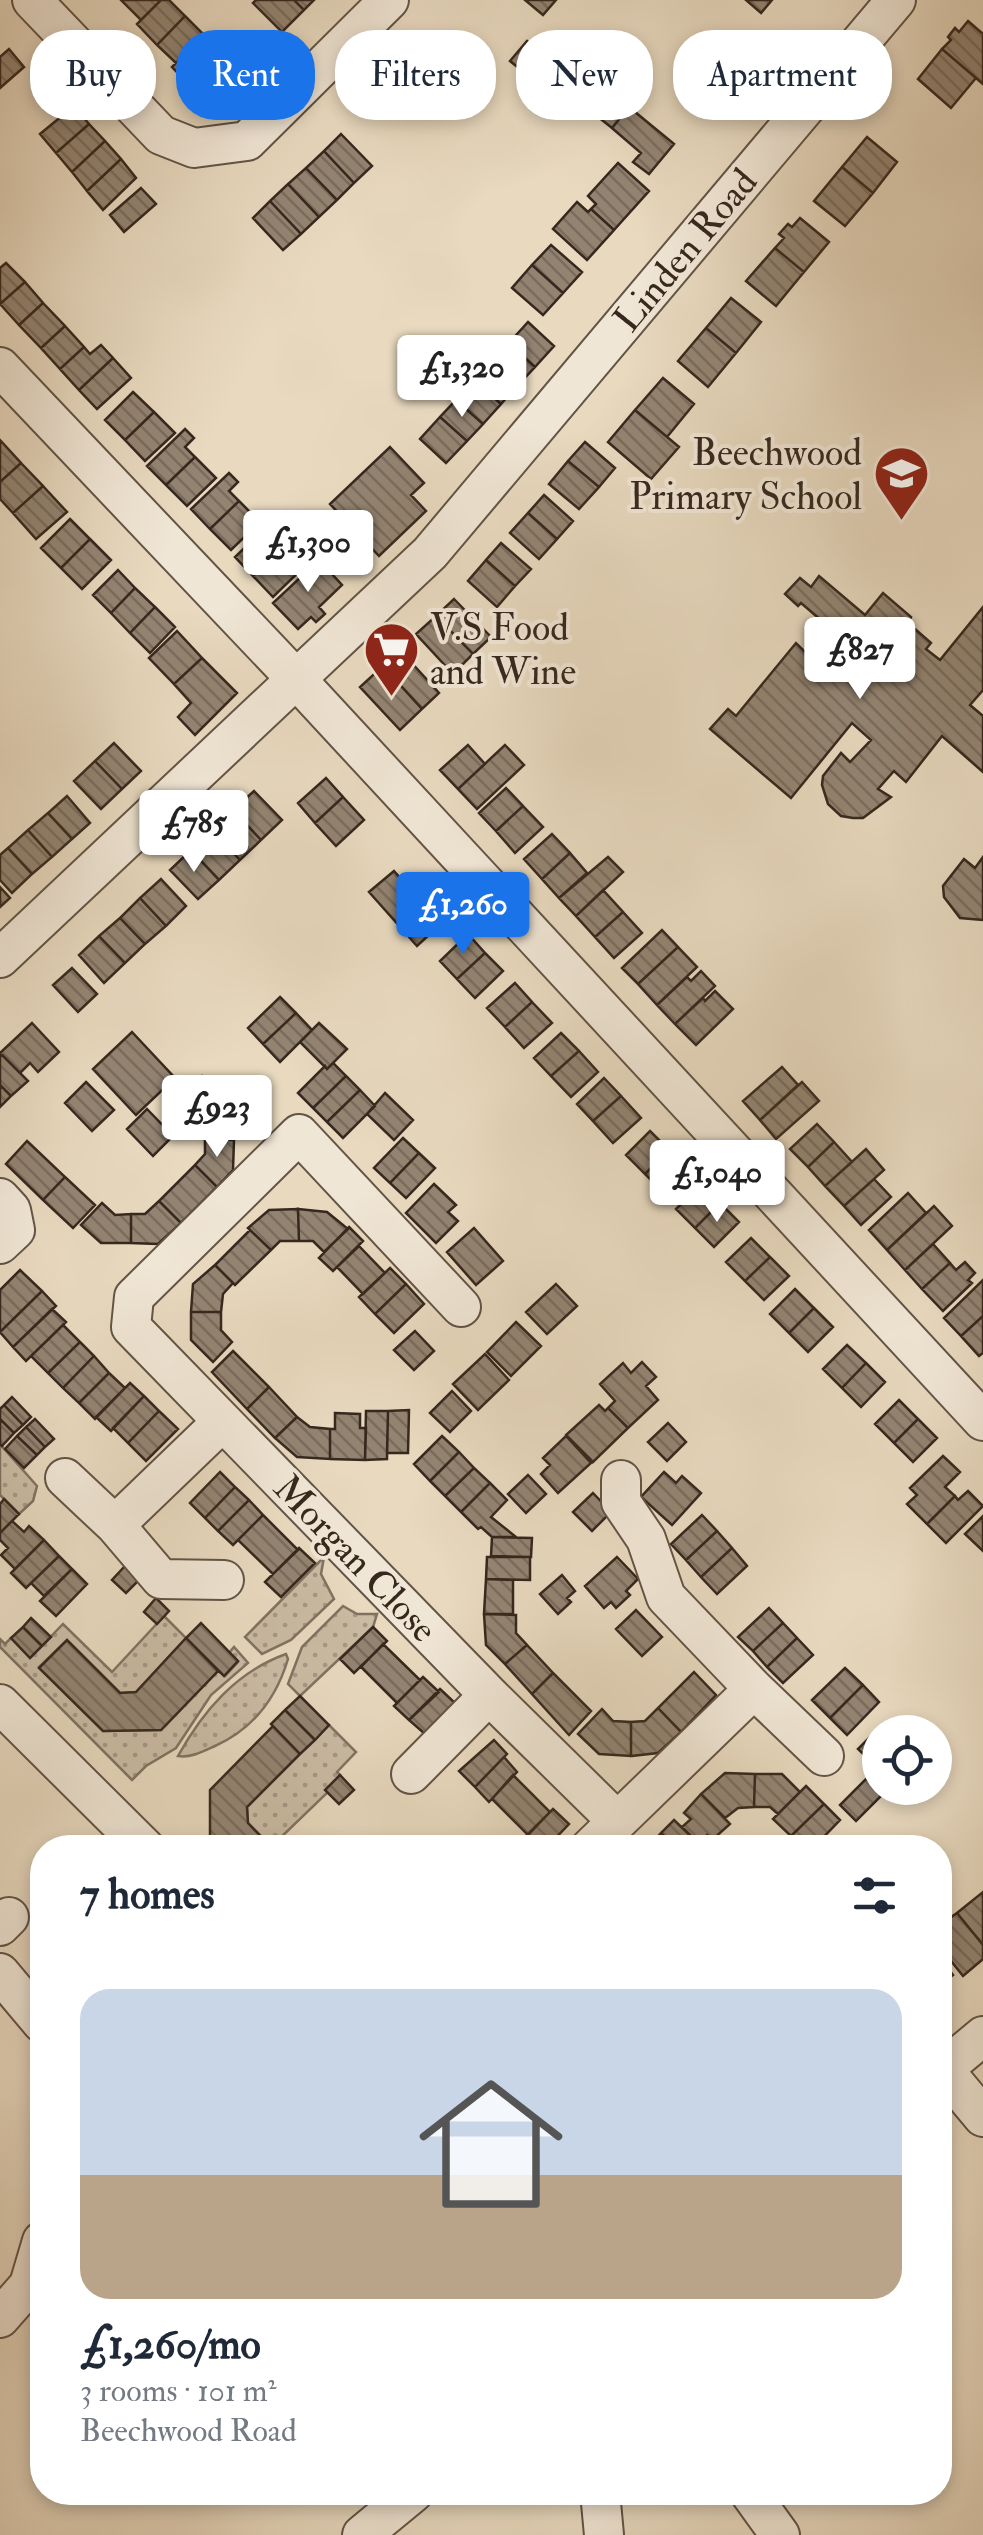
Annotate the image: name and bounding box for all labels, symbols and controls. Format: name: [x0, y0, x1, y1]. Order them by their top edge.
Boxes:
chip: Buy: [30, 30, 156, 120]
chip: Rent: [176, 30, 315, 120]
chip: Filters: [335, 30, 496, 120]
chip: New: [516, 30, 653, 120]
chip: Apartment: [673, 30, 892, 120]
street label: Linden Road: [604, 159, 768, 342]
pin: £1,320: [381, 335, 543, 420]
text: £1,320: [419, 347, 505, 387]
place label: Beechwood Primary School: [629, 429, 862, 521]
school or university icon: Beechwood Primary School: [871, 444, 931, 523]
pin: £1,300: [227, 510, 389, 595]
text: £1,300: [265, 522, 351, 562]
place label: V.S Food and Wine: [430, 604, 576, 696]
pin: £827: [801, 617, 919, 702]
supermarket icon: V.S Food and Wine: [361, 619, 421, 698]
text: £827: [826, 629, 894, 669]
pin: £785: [135, 790, 253, 875]
text: £785: [161, 802, 227, 842]
pin: £1,260: [382, 872, 544, 957]
text: £1,260: [418, 884, 508, 924]
pin: £923: [158, 1075, 276, 1160]
text: £923: [184, 1087, 250, 1127]
pin: £1,040: [636, 1140, 798, 1225]
text: £1,040: [672, 1152, 762, 1192]
street label: Morgan Close: [263, 1465, 447, 1653]
map controls: [862, 1715, 952, 1805]
button: locate: [862, 1715, 952, 1805]
icon: filters: [847, 1868, 902, 1923]
text: 7 homes: [80, 1869, 215, 1921]
icon: home: [401, 2054, 581, 2234]
text: £1,260/mo: [80, 2319, 261, 2371]
text: 3 rooms · 101 m²: [80, 2371, 277, 2411]
text: Beechwood Road: [80, 2411, 297, 2451]

